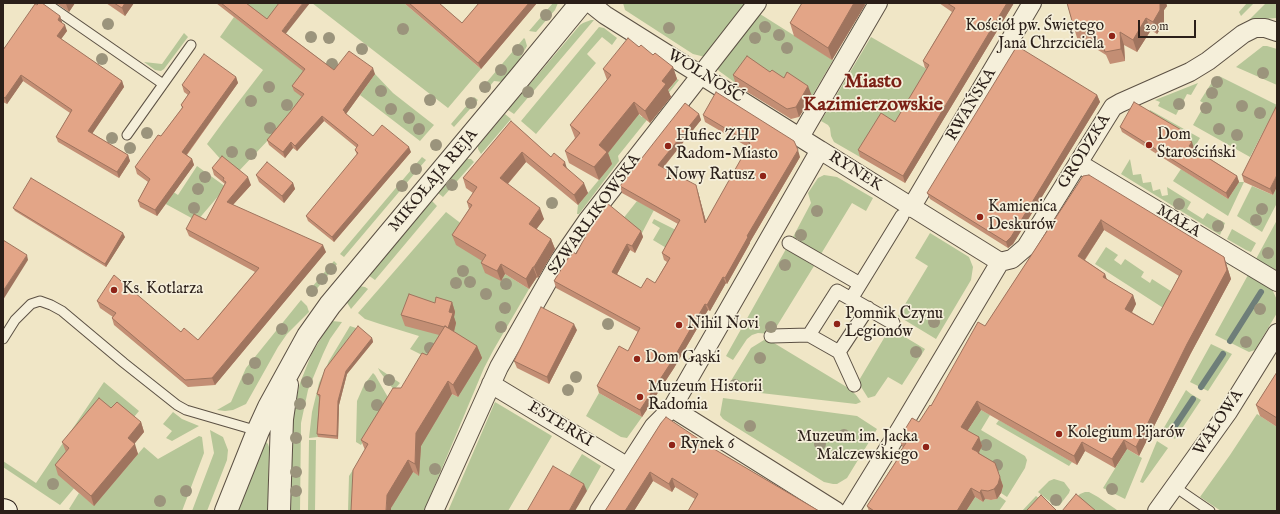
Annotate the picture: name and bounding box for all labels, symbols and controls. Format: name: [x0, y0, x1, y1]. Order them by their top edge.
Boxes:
scale bar: [1140, 12, 1198, 38]
place label: Kościół pw. Świętego Jana Chrzciciela: [965, 17, 1104, 55]
text: 20 m: [1145, 19, 1168, 34]
marker: Kościół pw. Świętego Jana Chrzciciela: [1107, 31, 1117, 41]
street label: WOLNOŚĆ: [663, 46, 747, 108]
street label: RWAŃSKA: [943, 65, 1001, 145]
district label: Miasto Kazimierzowskie: [803, 71, 943, 118]
street label: GRODZKA: [1055, 111, 1115, 193]
street label: MIKOŁAJA REJA: [385, 126, 483, 236]
place label: Dom Starościński: [1157, 126, 1236, 164]
place label: Hufiec ZHP Radom-Miasto: [676, 127, 778, 165]
marker: Dom Starościński: [1144, 140, 1154, 150]
marker: Hufiec ZHP Radom-Miasto: [663, 141, 673, 151]
street label: RYNEK: [825, 148, 885, 196]
street label: SZWARLIKOWSKA: [545, 151, 645, 279]
place label: Nowy Ratusz: [665, 166, 755, 186]
marker: Nowy Ratusz: [758, 171, 768, 181]
place label: Kamienica Deskurów: [988, 198, 1057, 236]
street label: MAŁA: [1152, 201, 1204, 243]
marker: Kamienica Deskurów: [975, 212, 985, 222]
place label: Ks. Kotlarza: [122, 280, 203, 300]
marker: Ks. Kotlarza: [109, 285, 119, 295]
place label: Pomnik Czynu Legionów: [845, 305, 943, 343]
place label: Nihil Novi: [687, 315, 759, 335]
marker: Pomnik Czynu Legionów: [832, 319, 842, 329]
marker: Nihil Novi: [674, 320, 684, 330]
place label: Dom Gąski: [645, 349, 720, 369]
marker: Dom Gąski: [632, 354, 642, 364]
place label: Muzeum Historii Radomia: [648, 378, 762, 416]
street label: WAŁOWA: [1190, 386, 1248, 460]
marker: Muzeum Historii Radomia: [635, 392, 645, 402]
street label: ESTERKI: [524, 398, 596, 452]
place label: Kolegium Pijarów: [1067, 424, 1185, 444]
place label: Muzeum im. Jacka Malczewskiego: [797, 428, 918, 466]
marker: Kolegium Pijarów: [1054, 429, 1064, 439]
place label: Rynek 6: [680, 435, 734, 455]
marker: Rynek 6: [667, 440, 677, 450]
marker: Muzeum im. Jacka Malczewskiego: [921, 442, 931, 452]

